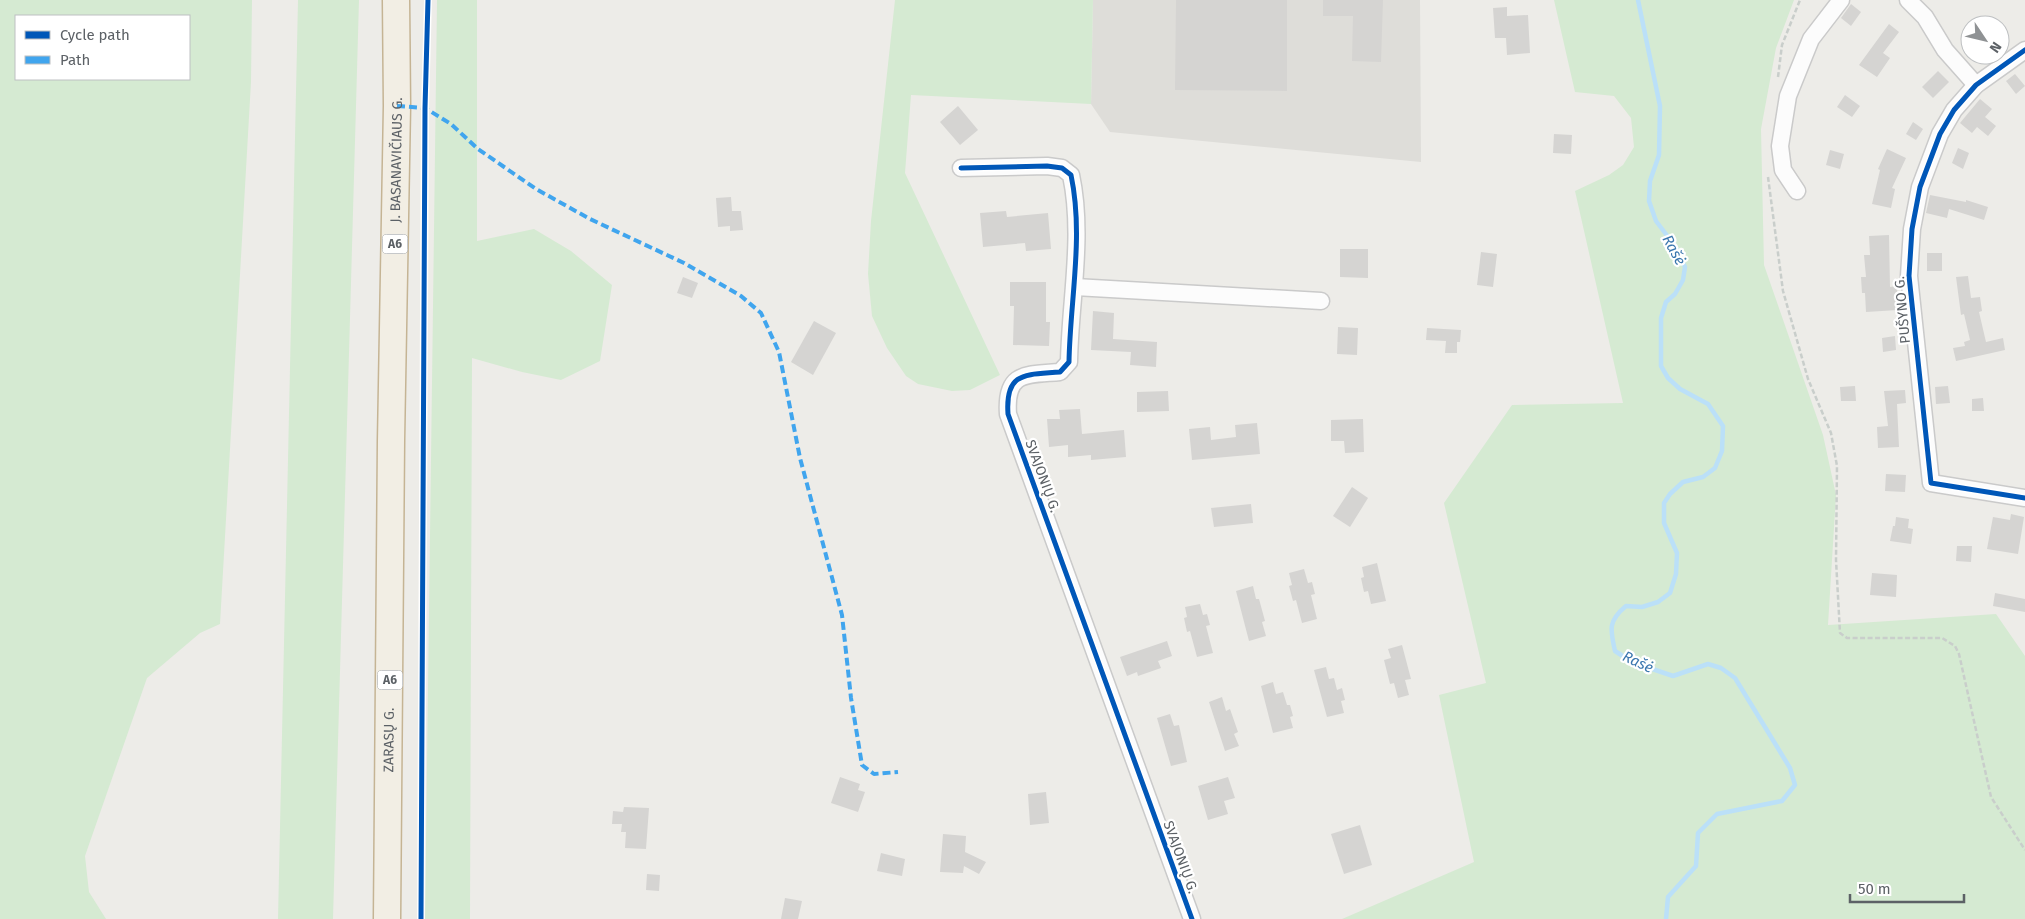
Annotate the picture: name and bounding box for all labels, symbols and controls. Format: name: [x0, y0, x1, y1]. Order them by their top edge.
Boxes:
legend: [15, 15, 190, 80]
north arrow: [1960, 15, 2010, 65]
text: Cycle path: [60, 26, 130, 44]
text: N: [1986, 38, 2005, 56]
text: Path: [60, 51, 90, 69]
street label: J. BASANAVIČIAUS G.: [387, 97, 406, 223]
water label: Rašė: [1658, 232, 1690, 269]
road number: A6: [382, 234, 408, 253]
street label: PUŠYNO G.: [1890, 276, 1914, 344]
street label: SVAJONIŲ G.: [1022, 438, 1063, 515]
water label: Rašė: [1620, 647, 1657, 677]
road number: A6: [378, 670, 402, 690]
street label: ZARASŲ G.: [380, 708, 398, 772]
street label: SVAJONIŲ G.: [1160, 819, 1201, 896]
scale bar: [1850, 872, 1964, 904]
text: 50 m: [1858, 880, 1891, 898]

